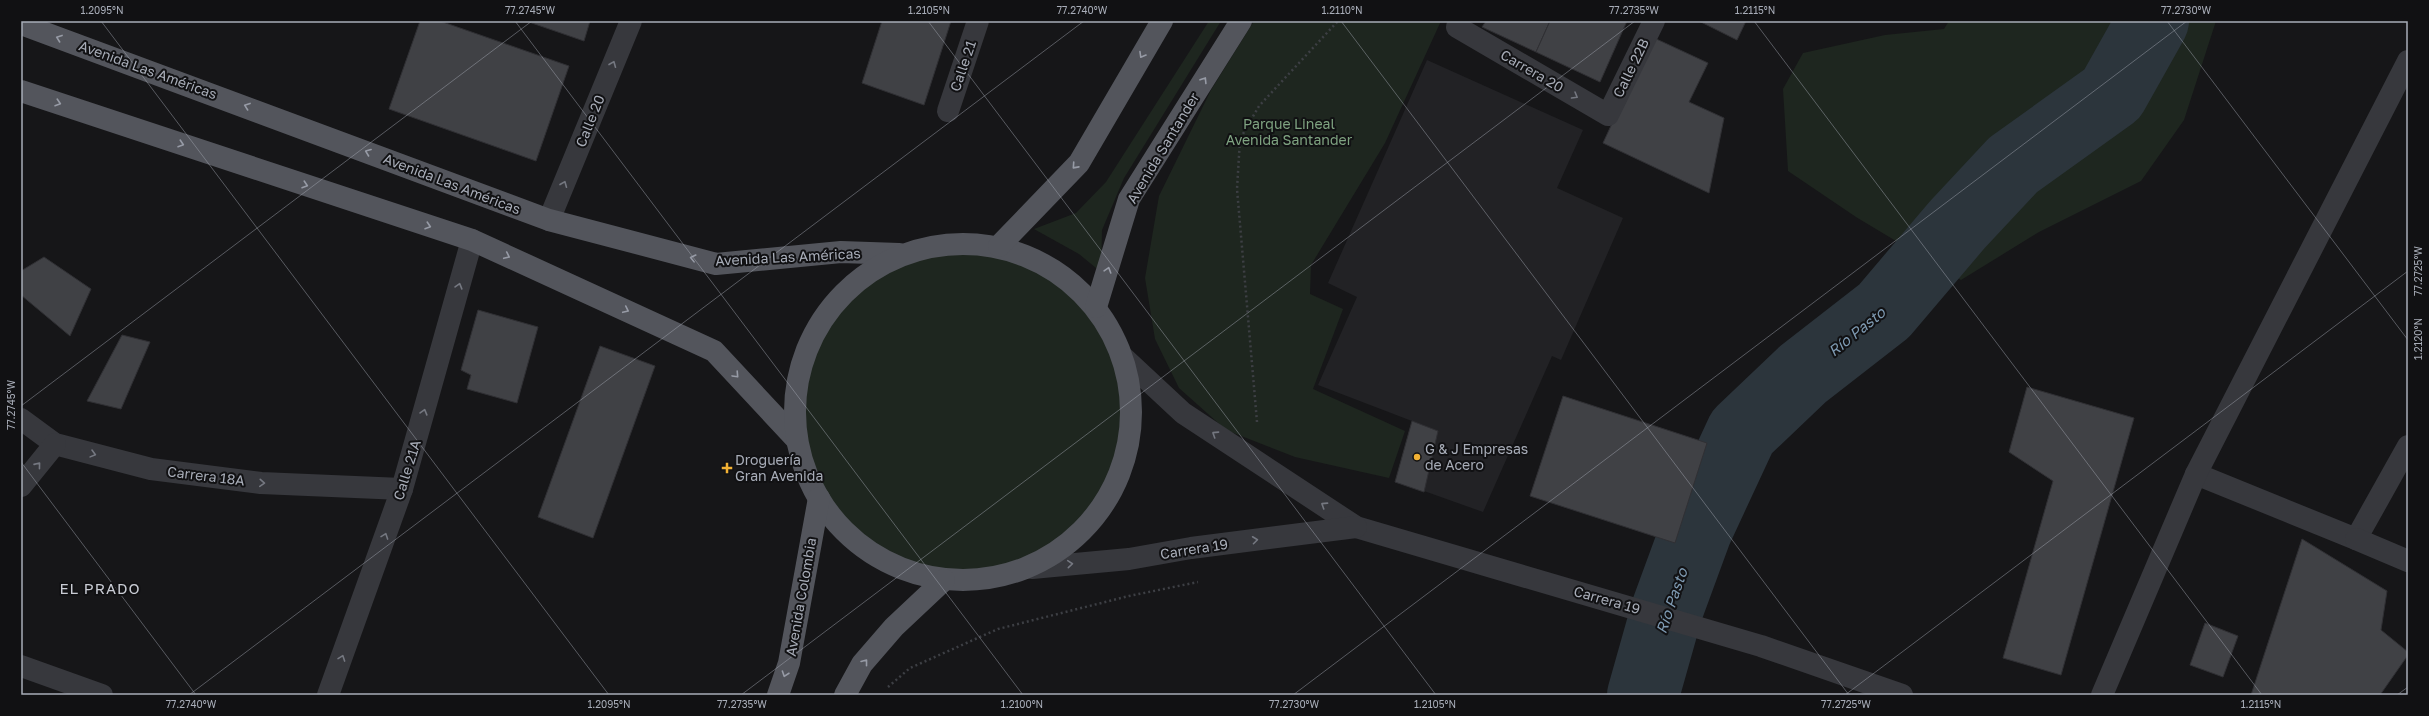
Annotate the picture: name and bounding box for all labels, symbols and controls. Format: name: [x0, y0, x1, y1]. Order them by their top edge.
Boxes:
text: 1.2095°N: [80, 4, 124, 16]
text: 77.2745°W: [505, 4, 555, 16]
text: 1.2105°N: [908, 4, 950, 16]
text: 77.2740°W: [1057, 4, 1108, 16]
text: 1.2110°N: [1321, 4, 1363, 16]
text: 77.2735°W: [1609, 4, 1659, 16]
text: 1.2115°N: [1735, 4, 1775, 16]
text: 77.2730°W: [2161, 4, 2212, 16]
one-way arrow: [55, 34, 62, 42]
street label: Calle 22B: [1609, 36, 1652, 100]
street label: Avenida Las Américas: [77, 37, 219, 102]
street label: Calle 21: [946, 38, 979, 94]
street label: Carrera 20: [1498, 46, 1567, 95]
one-way arrow: [1140, 51, 1147, 58]
one-way arrow: [608, 60, 616, 68]
one-way arrow: [1199, 77, 1206, 84]
street label: Avenida Santander: [1123, 89, 1203, 206]
one-way arrow: [1571, 91, 1578, 98]
street label: Calle 20: [571, 92, 608, 149]
one-way arrow: [54, 98, 61, 107]
one-way arrow: [243, 103, 250, 111]
park label: Parque Lineal Avenida Santander: [1226, 115, 1353, 148]
one-way arrow: [178, 139, 185, 148]
one-way arrow: [365, 149, 372, 157]
street label: Avenida Las Américas: [381, 150, 523, 218]
one-way arrow: [1073, 161, 1080, 169]
one-way arrow: [301, 180, 308, 189]
one-way arrow: [559, 181, 567, 188]
one-way arrow: [425, 221, 432, 230]
street label: Avenida Las Américas: [715, 244, 861, 269]
text: 77.2725°W: [2412, 246, 2424, 296]
one-way arrow: [503, 251, 510, 259]
one-way arrow: [690, 254, 696, 262]
one-way arrow: [1103, 266, 1112, 273]
one-way arrow: [454, 283, 463, 290]
water label: Río Pasto: [1824, 302, 1889, 360]
one-way arrow: [621, 305, 629, 313]
text: 1.2120°N: [2412, 318, 2424, 360]
one-way arrow: [731, 370, 739, 378]
text: 77.2745°W: [5, 380, 17, 430]
one-way arrow: [419, 408, 427, 415]
one-way arrow: [1212, 431, 1219, 439]
street label: Calle 21A: [389, 437, 424, 502]
place label: G & J Empresas de Acero: [1425, 440, 1528, 473]
one-way arrow: [89, 449, 96, 458]
place label: Droguería Gran Avenida: [735, 451, 823, 484]
marker: G & J Empresas de Acero: [1412, 452, 1422, 462]
street label: Carrera 18A: [166, 462, 246, 489]
one-way arrow: [33, 463, 40, 470]
marker: Droguería Gran Avenida: [722, 463, 732, 473]
one-way arrow: [259, 478, 265, 487]
one-way arrow: [1321, 503, 1328, 510]
one-way arrow: [381, 532, 389, 539]
street label: Carrera 19: [1159, 535, 1229, 562]
street label: Avenida Colombia: [782, 536, 819, 657]
one-way arrow: [1252, 536, 1258, 545]
one-way arrow: [1067, 560, 1073, 569]
water label: Río Pasto: [1651, 565, 1691, 636]
district label: EL PRADO: [59, 579, 141, 597]
street label: Carrera 19: [1572, 582, 1642, 617]
one-way arrow: [337, 655, 345, 662]
one-way arrow: [860, 659, 867, 666]
one-way arrow: [782, 670, 790, 677]
text: 77.2740°W: [166, 698, 217, 710]
text: 1.2095°N: [587, 698, 631, 710]
text: 77.2735°W: [717, 698, 767, 710]
text: 1.2100°N: [1001, 698, 1043, 710]
text: 77.2730°W: [1269, 698, 1320, 710]
text: 1.2105°N: [1414, 698, 1456, 710]
text: 77.2725°W: [1821, 698, 1871, 710]
text: 1.2115°N: [2241, 698, 2281, 710]

